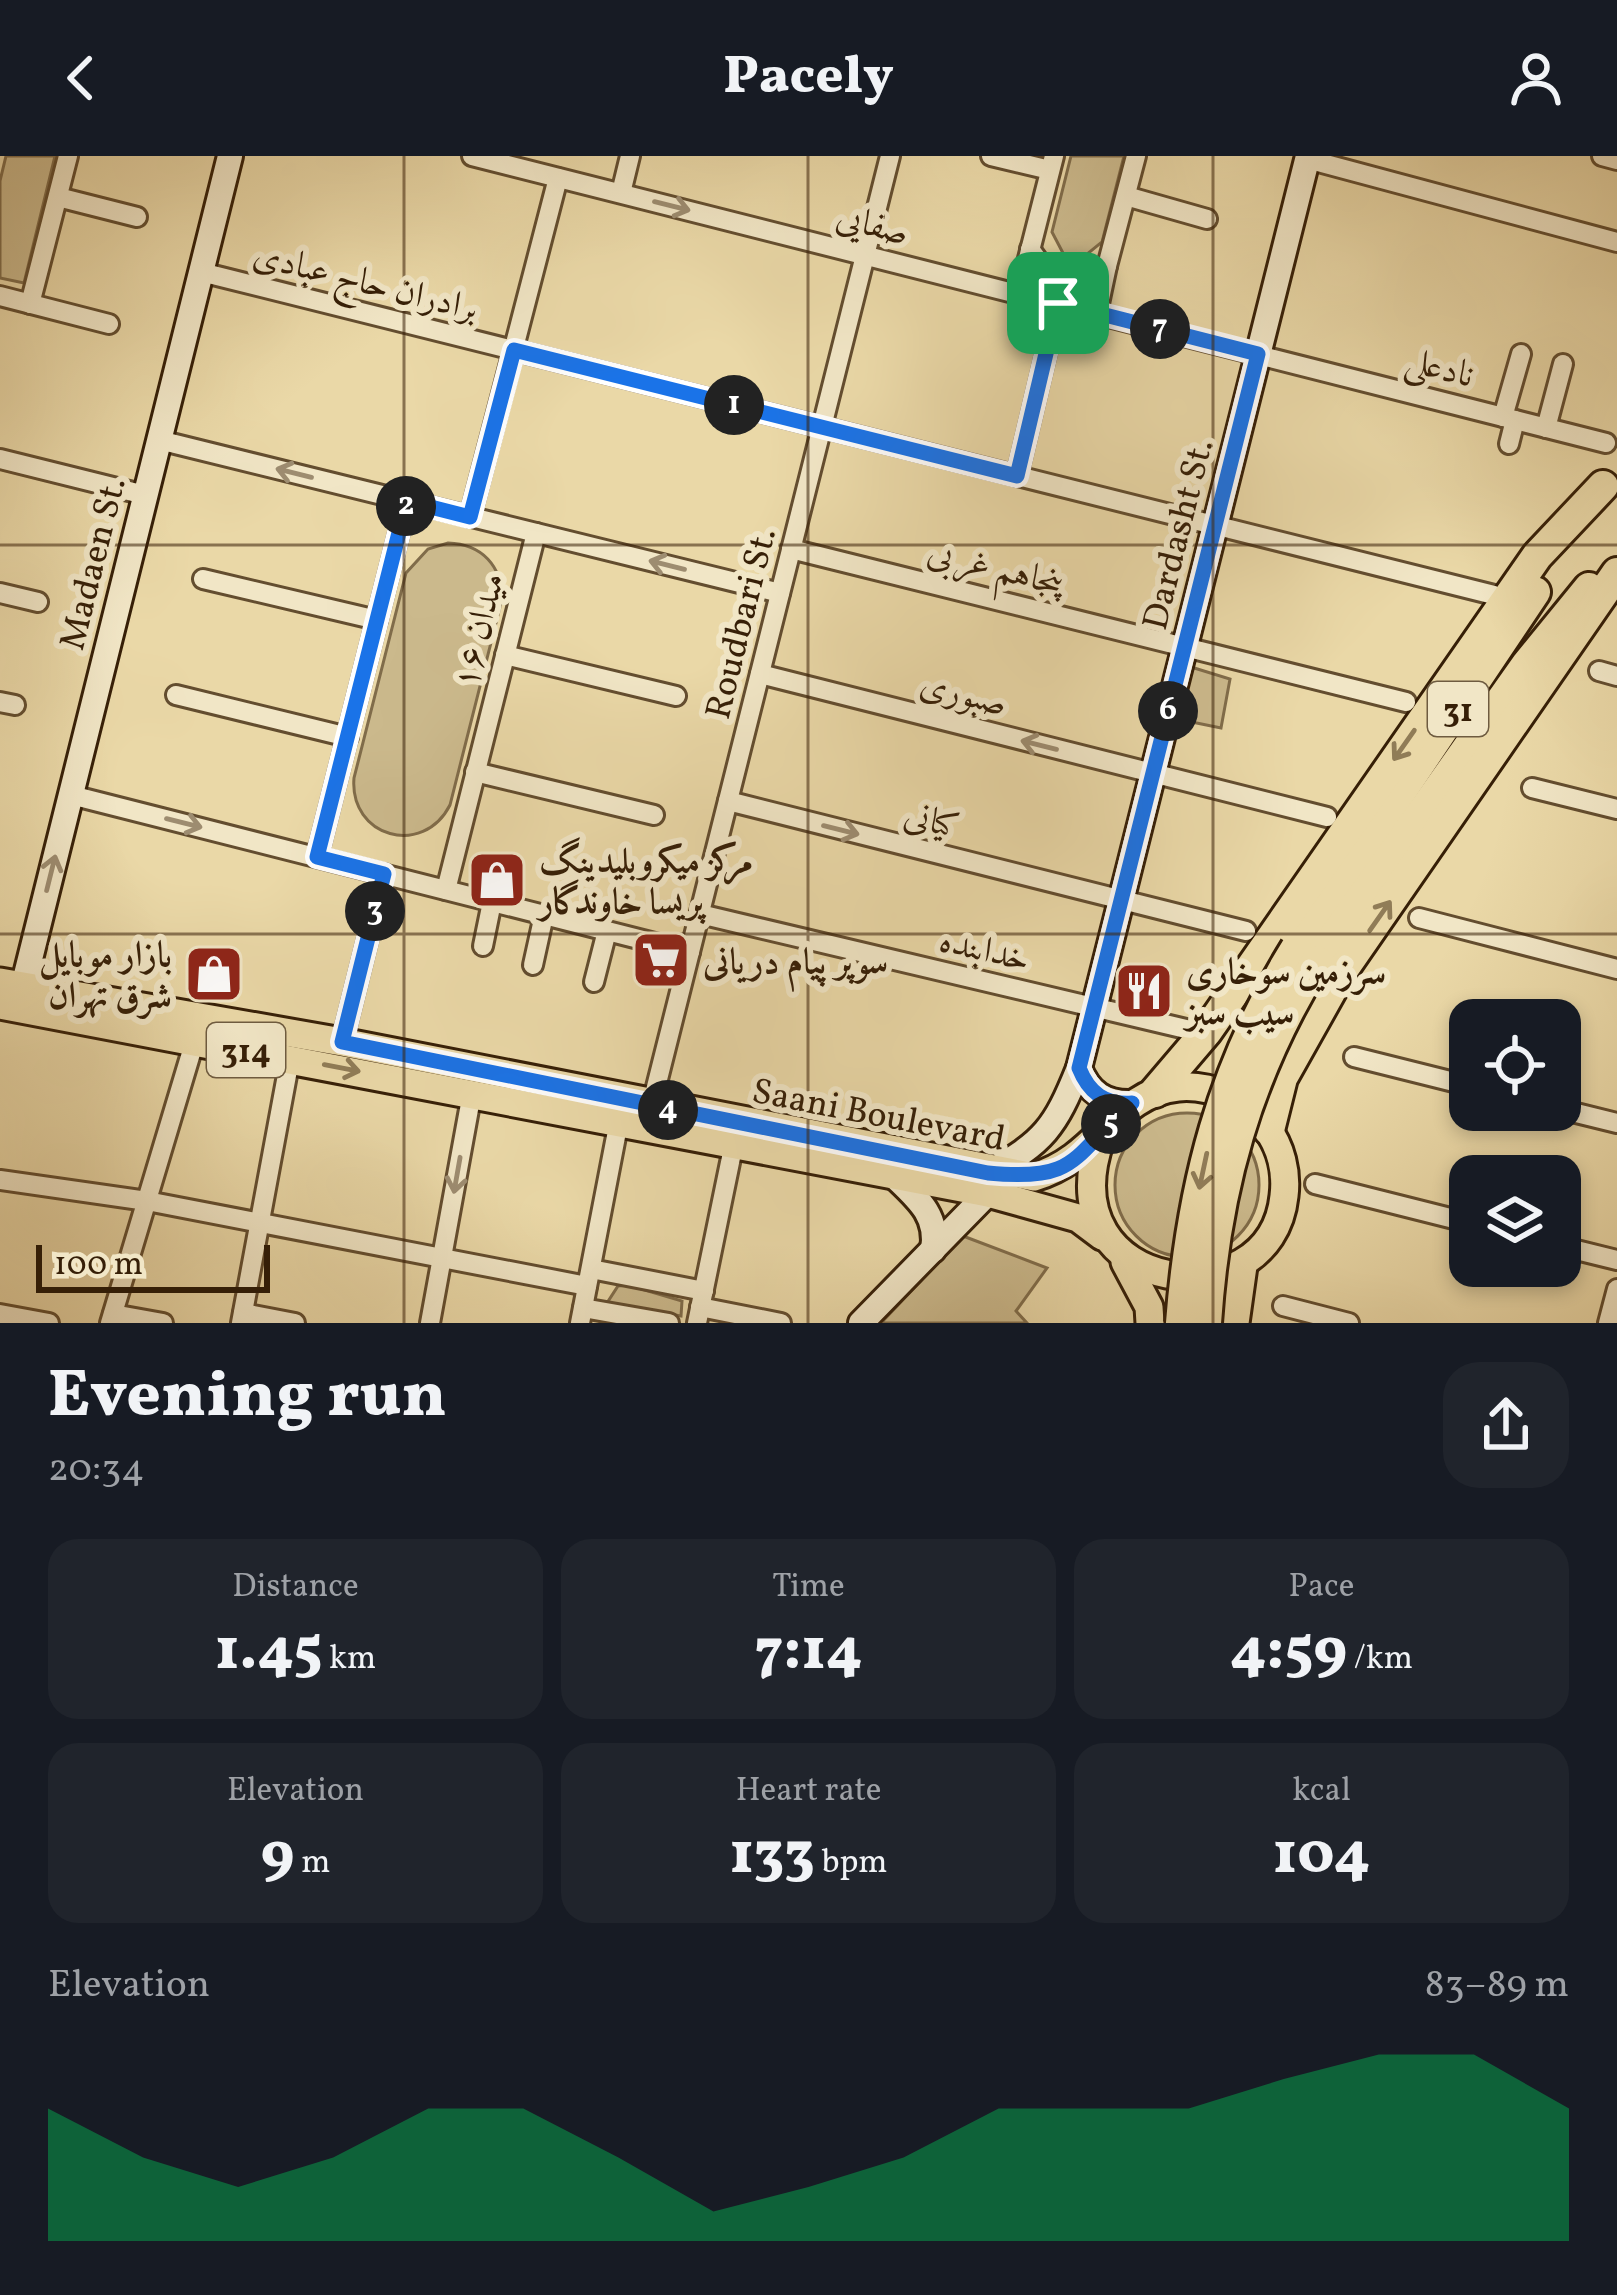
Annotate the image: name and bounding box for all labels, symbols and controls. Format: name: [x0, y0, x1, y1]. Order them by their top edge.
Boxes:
text: Pacely: [723, 41, 894, 116]
icon: back: [48, 45, 114, 111]
icon: person: [1503, 45, 1569, 111]
street label: صفایی: [830, 194, 914, 260]
one-way arrow: [652, 196, 690, 218]
street label: برادران حاج عبادی: [246, 232, 483, 340]
pin: [1007, 252, 1109, 354]
icon: arrive: [1025, 270, 1091, 336]
pin: 7: [1130, 299, 1190, 359]
text: 7: [1152, 306, 1168, 352]
street label: نادعلی: [1399, 337, 1479, 403]
pin: 1: [704, 375, 764, 435]
text: 1: [727, 382, 741, 428]
street label: Dardasht St.: [1132, 434, 1228, 636]
one-way arrow: [275, 461, 313, 483]
street label: Madaen St.: [49, 472, 140, 656]
pin: 2: [376, 476, 436, 536]
text: 2: [397, 483, 415, 529]
street label: Roudbari St.: [695, 523, 791, 725]
street label: پنجاهم غربی: [920, 529, 1071, 616]
one-way arrow: [648, 553, 686, 575]
street label: میدان ۱۶: [442, 568, 519, 694]
street label: صبوری: [914, 661, 1012, 731]
pin: 6: [1138, 681, 1198, 741]
road number: 31: [1428, 682, 1488, 736]
text: 6: [1159, 688, 1177, 734]
one-way arrow: [1392, 727, 1417, 761]
one-way arrow: [1021, 733, 1059, 755]
street label: کیانی: [898, 792, 964, 854]
one-way arrow: [164, 814, 202, 836]
one-way arrow: [822, 820, 860, 842]
place label: مرکز میکروبلیدینگ پریسا خاوندگار: [535, 837, 753, 929]
shop icon: مرکز میکروبلیدینگ پریسا خاوندگار: [466, 849, 528, 911]
one-way arrow: [41, 855, 63, 893]
pin: 3: [345, 881, 405, 941]
text: 3: [367, 888, 383, 934]
one-way arrow: [1367, 900, 1392, 933]
street label: خدابنده: [934, 917, 1034, 987]
supermarket icon: سوپر پیام دریانی: [630, 929, 692, 991]
place label: بازار موبایل شرق تهران: [39, 932, 172, 1023]
place label: سوپر پیام دریانی: [702, 939, 888, 993]
shop icon: بازار موبایل شرق تهران: [183, 943, 245, 1005]
place label: سرزمین سوخاری سیب سبز: [1182, 949, 1386, 1040]
restaurant icon: سرزمین سوخاری سیب سبز: [1113, 960, 1175, 1022]
map controls: [1449, 999, 1581, 1287]
button: locate: [1449, 999, 1581, 1131]
road number: 314: [207, 1023, 285, 1077]
one-way arrow: [321, 1058, 360, 1081]
street label: Saani Boulevard: [747, 1068, 1009, 1166]
pin: 4: [638, 1080, 698, 1140]
text: 4: [658, 1087, 678, 1133]
pin: 5: [1081, 1094, 1141, 1154]
text: 5: [1103, 1101, 1119, 1147]
one-way arrow: [1190, 1151, 1213, 1190]
one-way arrow: [445, 1155, 468, 1194]
button: layers: [1449, 1155, 1581, 1287]
scale bar: [36, 1239, 270, 1292]
text: 100 m: [54, 1243, 143, 1289]
text: Evening run: [48, 1352, 447, 1444]
button: share: [1443, 1362, 1569, 1488]
text: 20:34: [48, 1443, 145, 1497]
text: Distance: [232, 1565, 359, 1611]
text: Time: [772, 1565, 845, 1611]
text: Pace: [1289, 1565, 1355, 1611]
text: 1.45: [215, 1611, 322, 1694]
text: 7:14: [755, 1611, 862, 1694]
text: 4:59: [1230, 1611, 1347, 1694]
text: km: [322, 1637, 376, 1683]
text: /km: [1347, 1637, 1413, 1683]
text: Elevation: [227, 1769, 364, 1815]
text: Heart rate: [736, 1769, 881, 1815]
text: kcal: [1292, 1769, 1351, 1815]
text: 9: [261, 1815, 295, 1898]
text: 133: [729, 1815, 815, 1898]
text: 104: [1273, 1815, 1370, 1898]
text: m: [295, 1841, 330, 1887]
text: bpm: [815, 1841, 888, 1887]
text: Elevation: [48, 1959, 210, 2013]
text: 83–89 m: [1425, 1959, 1569, 2013]

